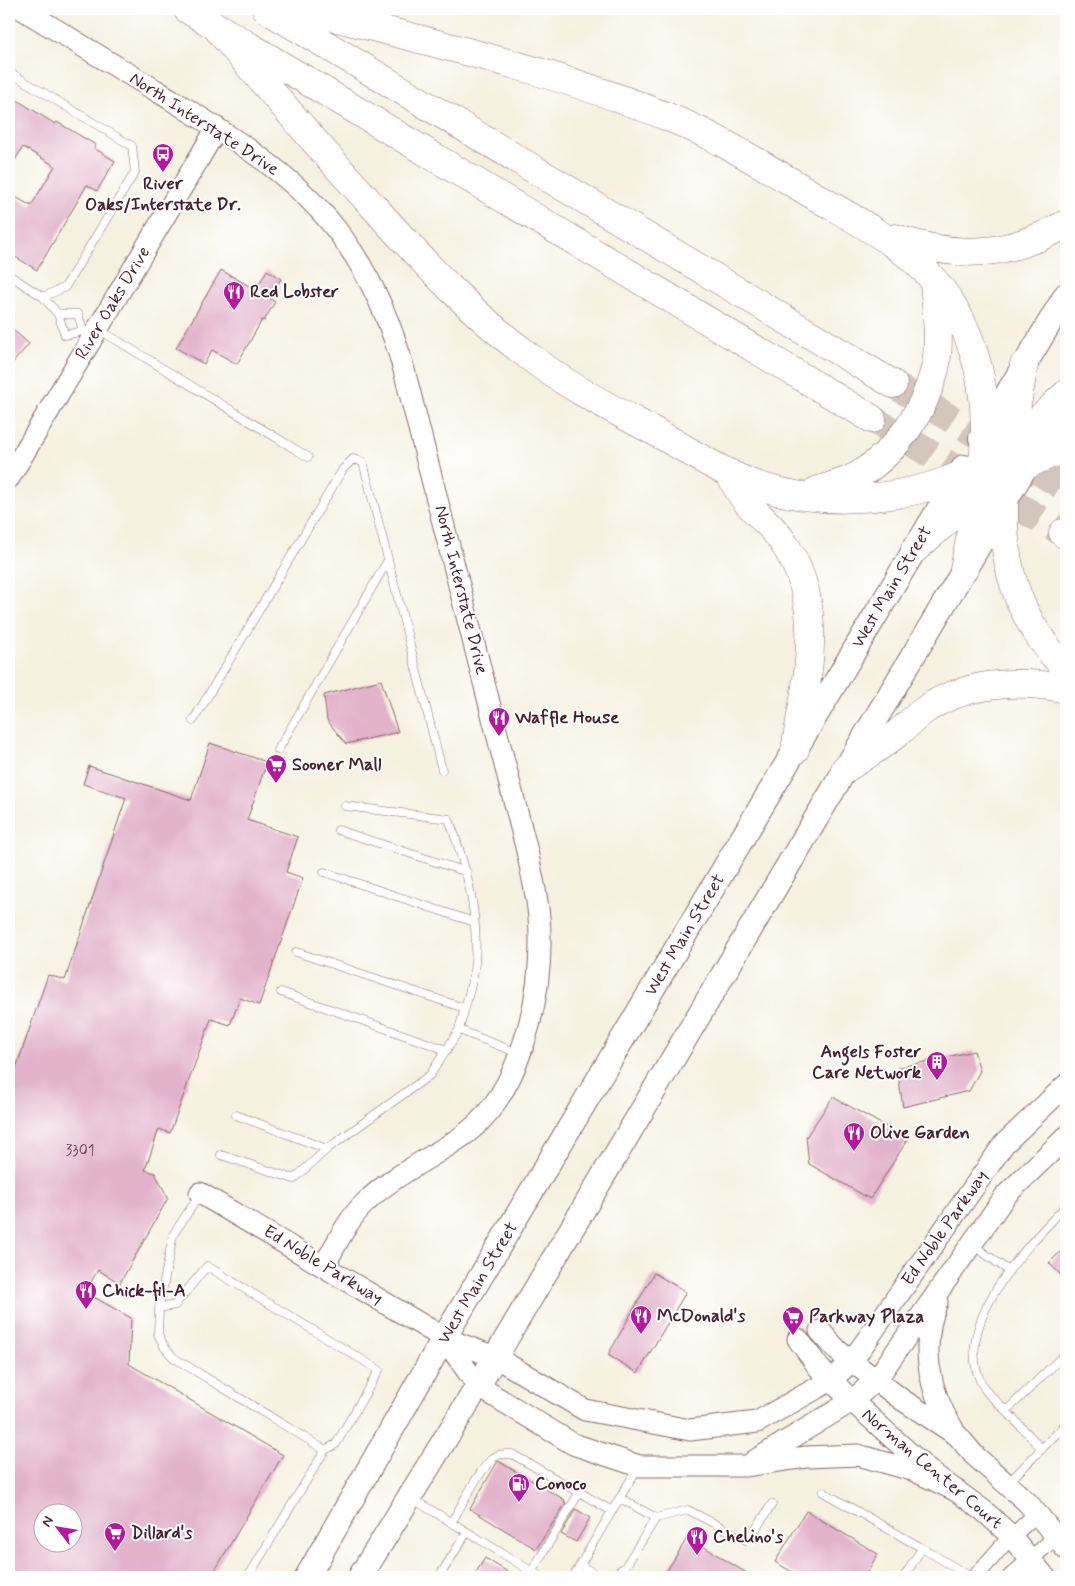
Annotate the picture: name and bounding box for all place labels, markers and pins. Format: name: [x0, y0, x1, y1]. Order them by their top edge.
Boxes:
bus stop icon: River Oaks/Interstate Dr.: [151, 142, 175, 173]
place label: River Oaks/Interstate Dr.: [85, 172, 241, 217]
restaurant icon: Red Lobster: [222, 280, 246, 311]
place label: Red Lobster: [250, 280, 339, 304]
restaurant icon: Waffle House: [487, 706, 511, 737]
place label: Waffle House: [514, 706, 619, 730]
supermarket icon: Sooner Mall: [264, 753, 288, 784]
place label: Sooner Mall: [292, 753, 382, 777]
place label: Angels Foster Care Network: [812, 1040, 921, 1085]
building icon: Angels Foster Care Network: [925, 1050, 949, 1081]
restaurant icon: Olive Garden: [842, 1121, 866, 1152]
place label: Olive Garden: [870, 1121, 970, 1145]
restaurant icon: Chick-fil-A: [74, 1279, 98, 1310]
place label: Chick-fil-A: [102, 1279, 186, 1303]
restaurant icon: McDonald's: [629, 1304, 653, 1335]
place label: McDonald's: [657, 1304, 745, 1328]
supermarket icon: Parkway Plaza: [781, 1305, 805, 1336]
place label: Parkway Plaza: [809, 1305, 924, 1329]
fuel station icon: Conoco: [507, 1472, 531, 1503]
place label: Conoco: [535, 1472, 586, 1496]
supermarket icon: Dillard's: [103, 1521, 127, 1552]
place label: Dillard's: [131, 1521, 192, 1545]
restaurant icon: Chelino's: [685, 1525, 709, 1556]
place label: Chelino's: [713, 1525, 783, 1549]

